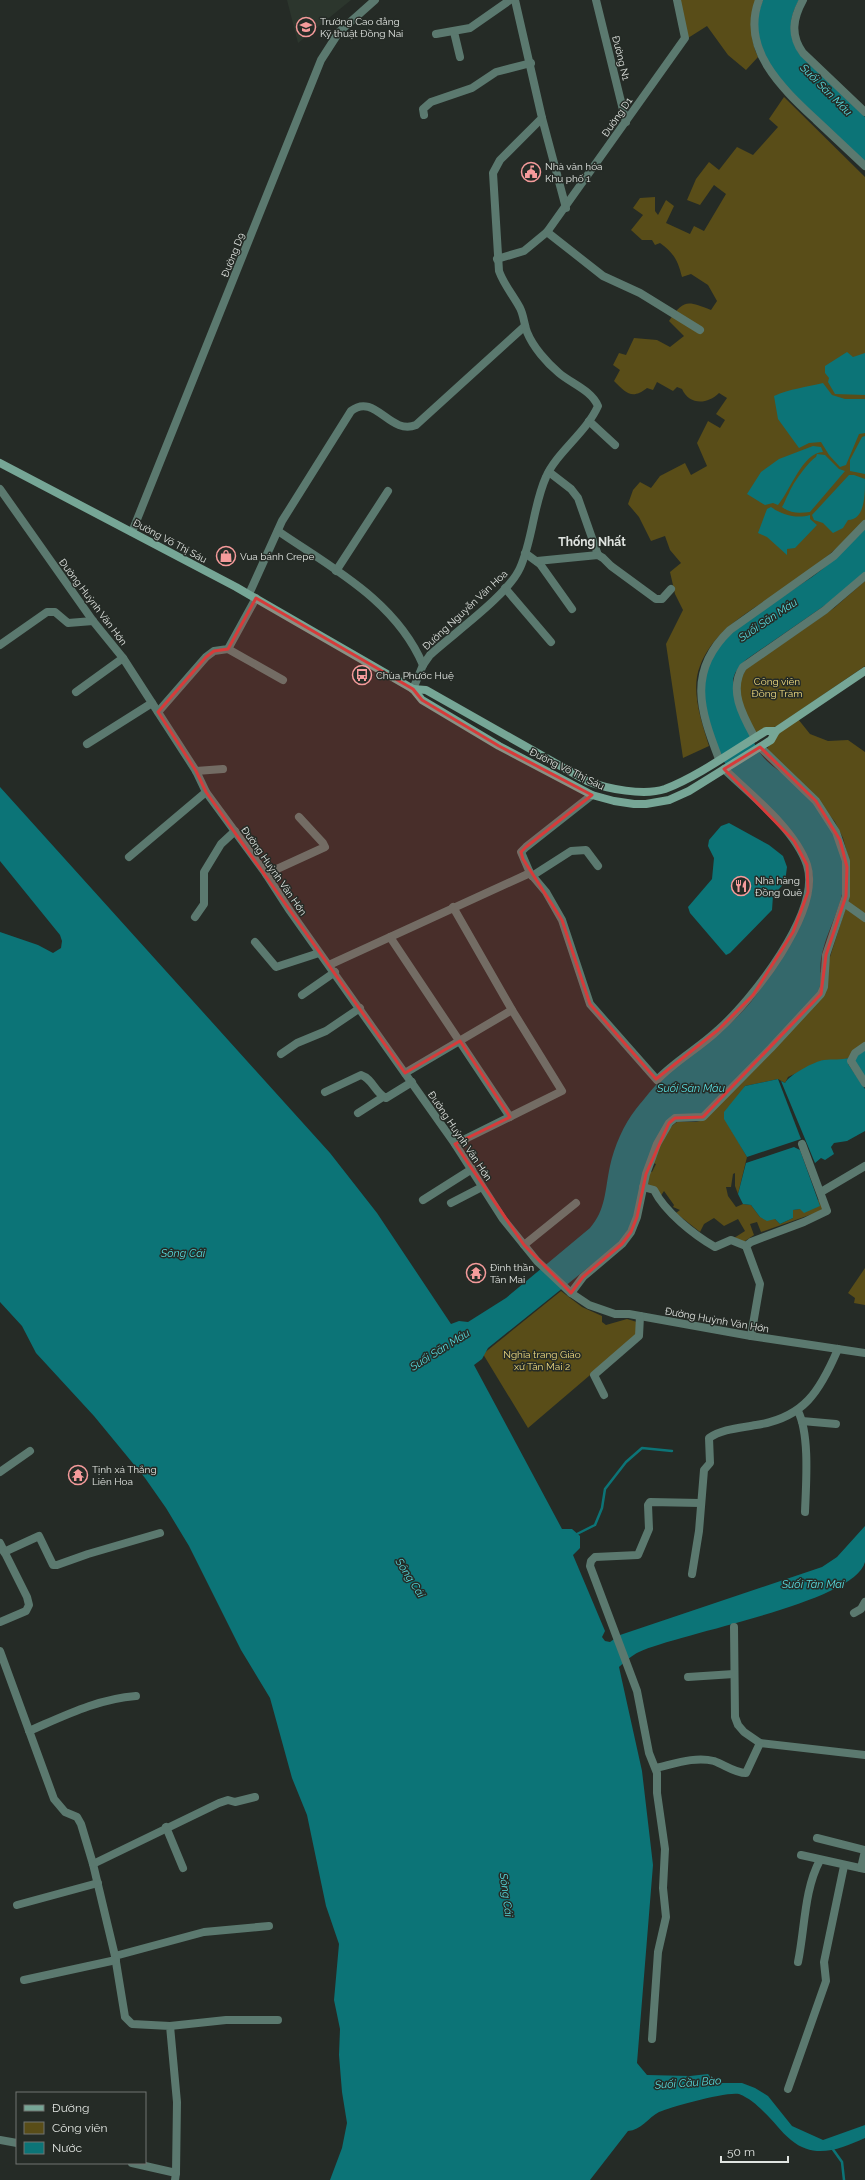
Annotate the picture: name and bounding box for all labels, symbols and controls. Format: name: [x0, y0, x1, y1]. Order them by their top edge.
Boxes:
school or university icon: Trường Cao đẳng Kỹ thuật Đồng Nai: [295, 16, 317, 38]
place label: Trường Cao đẳng Kỹ thuật Đồng Nai: [320, 16, 403, 39]
street label: Đường N1: [610, 35, 632, 82]
water label: Suối Săn Máu: [797, 61, 855, 119]
street label: Đường D1: [600, 95, 635, 139]
public building icon: Nhà văn hóa Khu phố 1: [520, 161, 542, 183]
place label: Nhà văn hóa Khu phố 1: [545, 161, 603, 184]
street label: Đường D9: [219, 231, 247, 279]
street label: Đường Võ Thị Sáu: [131, 517, 209, 565]
district label: Thống Nhất: [558, 535, 626, 549]
shop icon: Vua bánh Crepe: [215, 545, 237, 567]
place label: Vua bánh Crepe: [240, 551, 314, 562]
street label: Đường Huỳnh Văn Hớn: [57, 557, 129, 648]
street label: Đường Nguyễn Văn Hoa: [420, 568, 510, 652]
water label: Suối Săn Máu: [735, 596, 800, 645]
bus stop icon: Chùa Phước Huệ: [351, 664, 373, 686]
place label: Chùa Phước Huệ: [376, 670, 454, 681]
park label: Công viên Đồng Tràm: [752, 676, 802, 699]
street label: Đường Võ Thị Sáu: [528, 746, 606, 792]
street label: Đường Huỳnh Văn Hớn: [239, 825, 309, 918]
restaurant icon: Nhà hàng Đồng Quê: [730, 875, 752, 897]
place label: Nhà hàng Đồng Quê: [755, 875, 802, 898]
water label: Suối Săn Máu: [656, 1082, 725, 1095]
street label: Đường Huỳnh Văn Hớn: [426, 1089, 494, 1183]
water label: Sông Cái: [160, 1247, 206, 1260]
temple icon: Đình thần Tân Mai: [465, 1262, 487, 1284]
place label: Đình thần Tân Mai: [490, 1262, 534, 1285]
street label: Đường Huỳnh Văn Hớn: [664, 1305, 770, 1335]
water label: Suối Săn Máu: [407, 1326, 472, 1374]
park label: Nghĩa trang Giáo xứ Tân Mai 2: [503, 1349, 581, 1372]
temple icon: Tịnh xá Thắng Liên Hoa: [67, 1464, 89, 1486]
place label: Tịnh xá Thắng Liên Hoa: [92, 1464, 157, 1487]
water label: Sông Cái: [392, 1555, 428, 1601]
water label: Suối Tân Mai: [781, 1578, 845, 1591]
water label: Sông Cái: [497, 1871, 515, 1918]
water label: Suối Cầu Bào: [653, 2074, 722, 2092]
legend: [16, 2092, 146, 2164]
text: Đường: [52, 2101, 89, 2115]
text: Công viên: [52, 2121, 108, 2135]
scale bar: [721, 2138, 788, 2164]
text: Nước: [52, 2141, 83, 2155]
text: 50 m: [727, 2145, 755, 2159]

